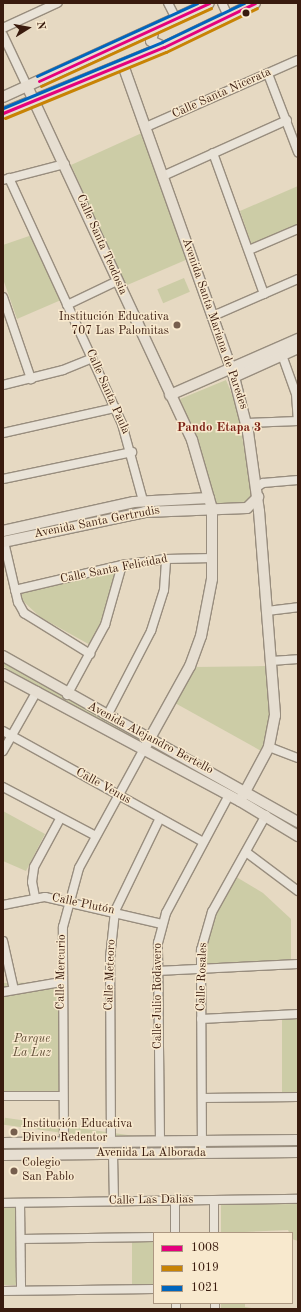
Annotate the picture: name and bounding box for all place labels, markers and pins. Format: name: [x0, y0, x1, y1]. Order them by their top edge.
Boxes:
unlabelled marker: [241, 8, 251, 18]
place label: Institución Educativa 707 Las Palomitas: [59, 311, 169, 339]
marker: Institución Educativa 707 Las Palomitas: [172, 320, 182, 330]
place label: Institución Educativa Divino Redentor: [22, 1118, 132, 1146]
marker: Institución Educativa Divino Redentor: [9, 1127, 19, 1137]
place label: Colegio San Pablo: [22, 1157, 74, 1185]
marker: Colegio San Pablo: [9, 1166, 19, 1176]

